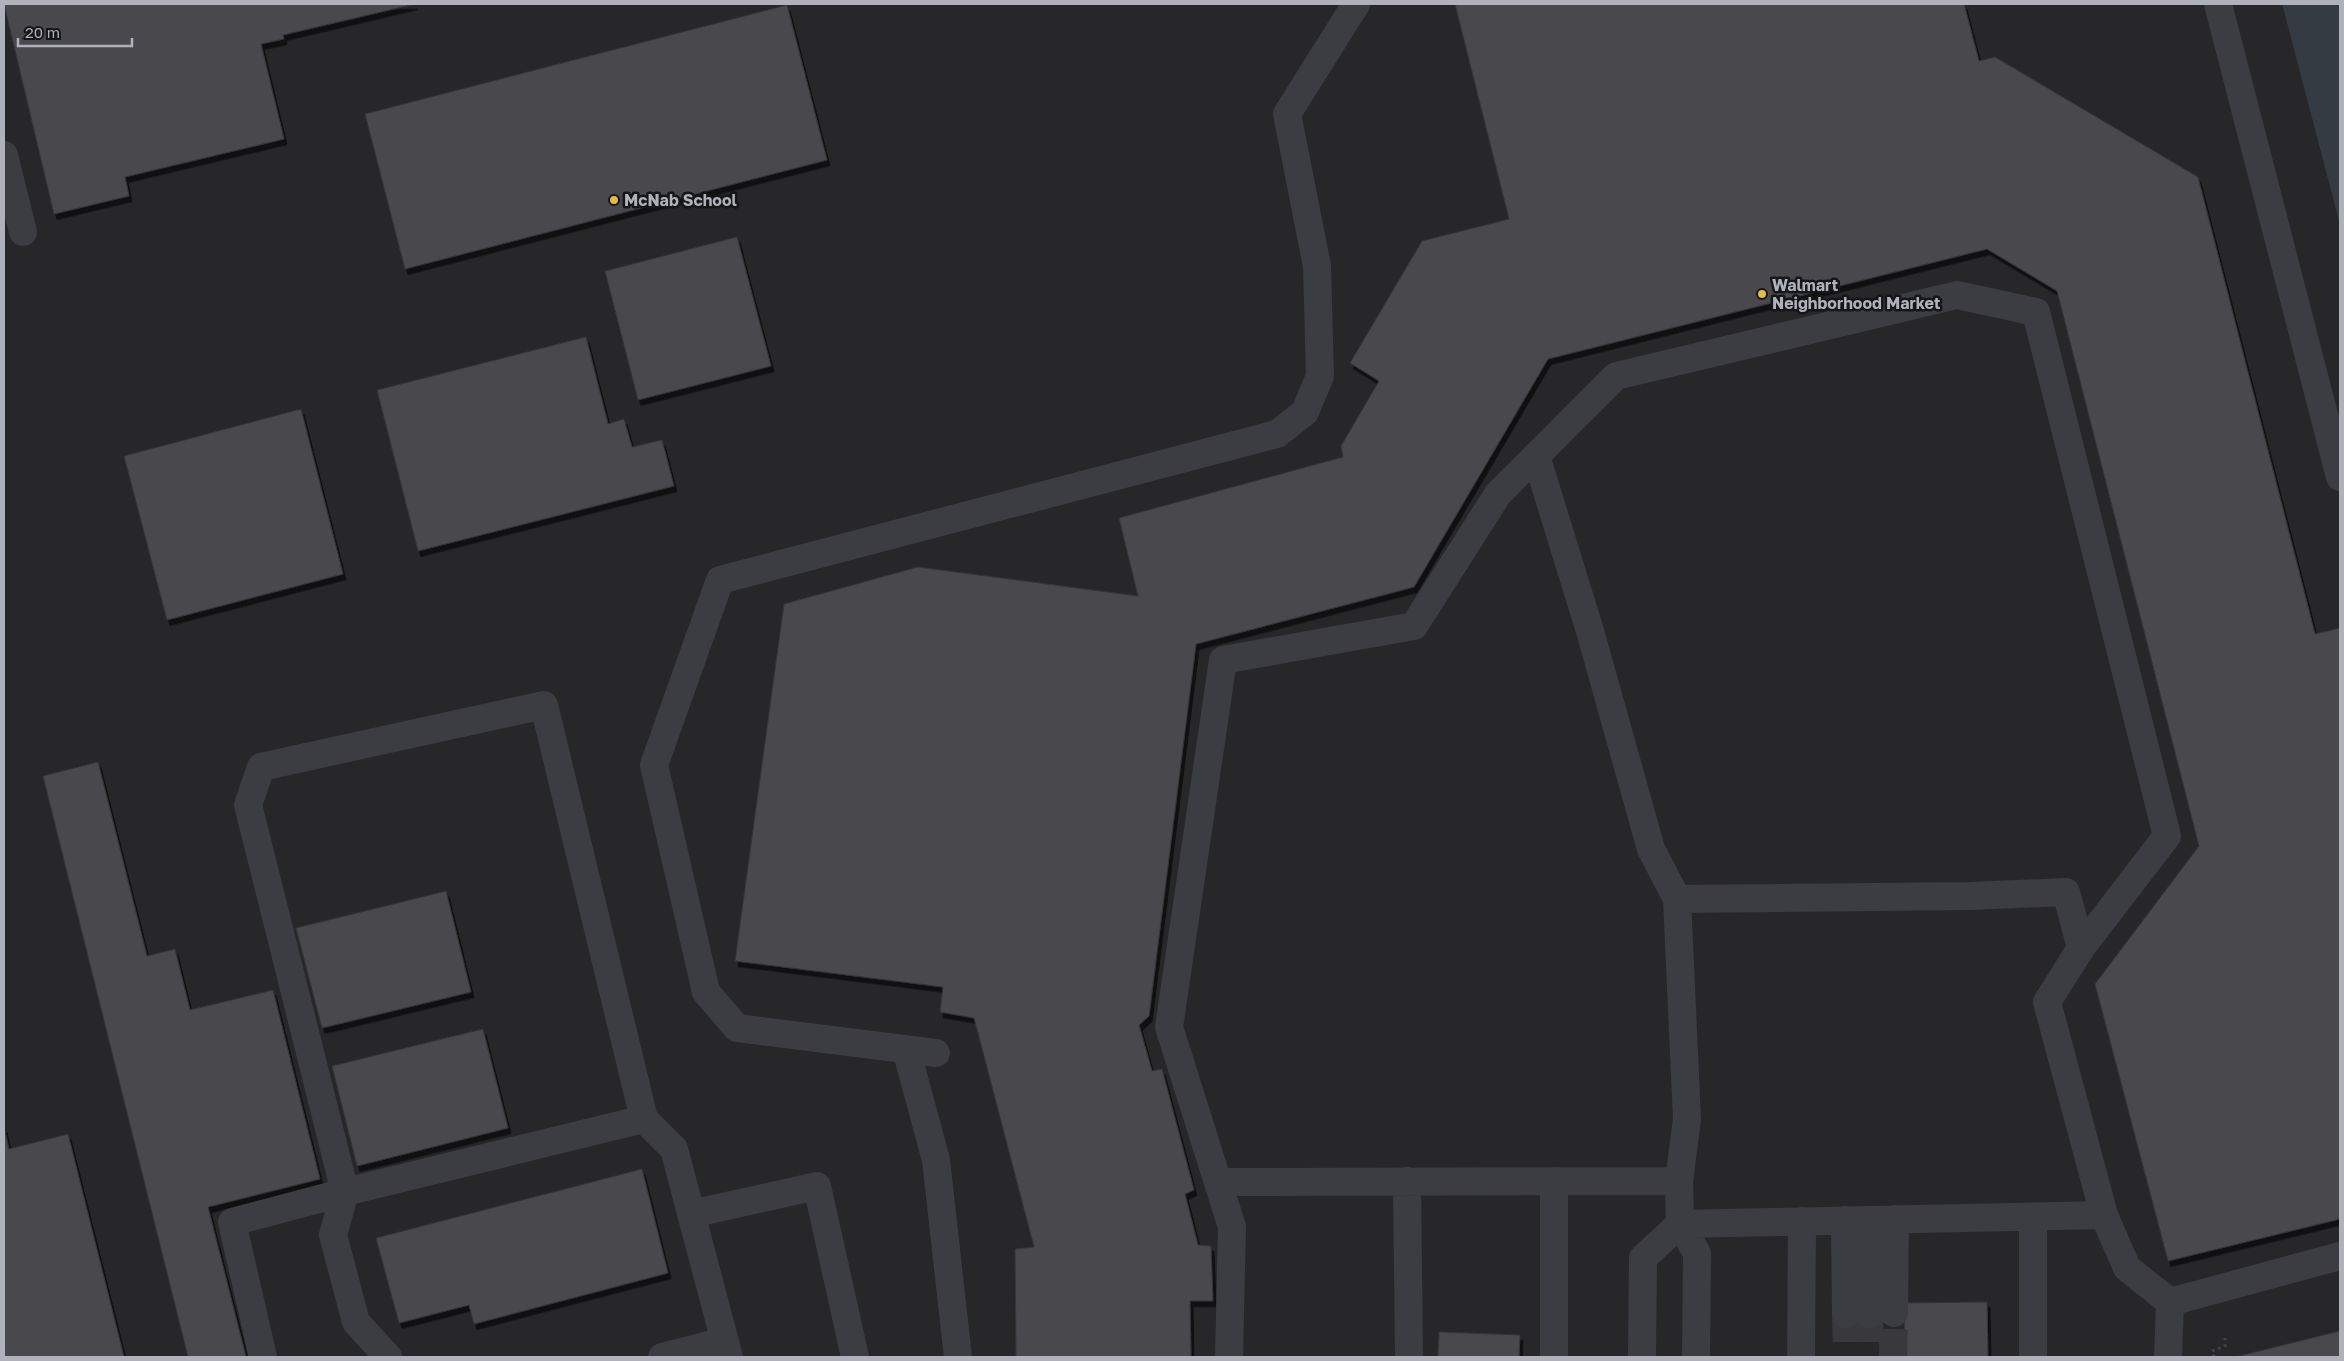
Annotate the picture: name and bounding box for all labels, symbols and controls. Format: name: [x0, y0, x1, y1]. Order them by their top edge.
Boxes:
scale bar: [18, 15, 131, 47]
text: 20 m: [25, 23, 60, 41]
place label: McNab School: [624, 190, 738, 210]
marker: McNab School: [608, 194, 620, 206]
place label: Walmart Neighborhood Market: [1772, 275, 1940, 313]
marker: Walmart Neighborhood Market: [1756, 288, 1768, 300]

